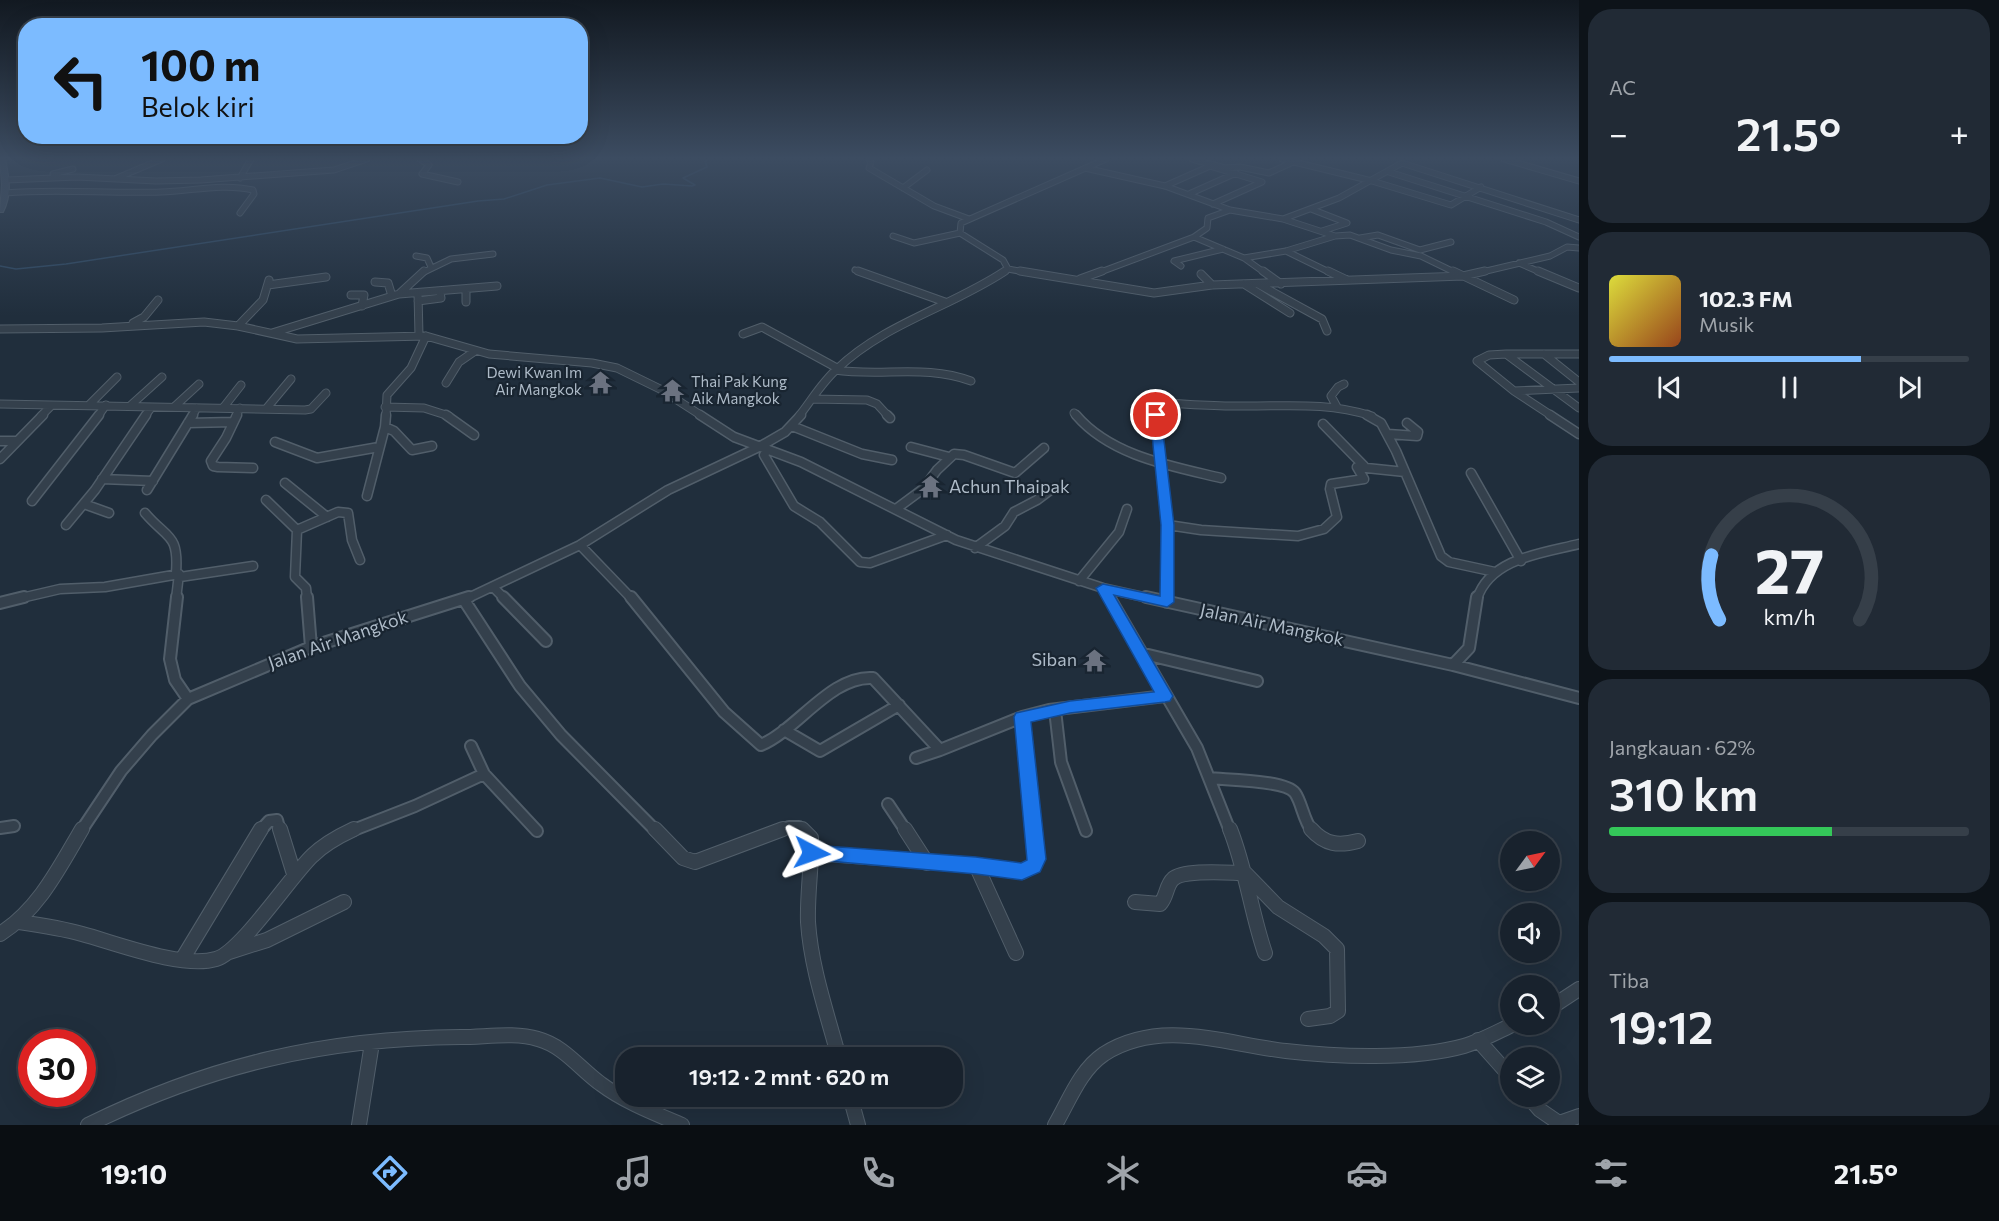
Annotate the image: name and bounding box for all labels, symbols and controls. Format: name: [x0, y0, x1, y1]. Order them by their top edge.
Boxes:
text: 100 m: [141, 38, 261, 90]
icon: left: [42, 42, 120, 120]
text: AC: [1609, 75, 1636, 99]
text: Belok kiri: [141, 90, 255, 123]
text: 21.5°: [1736, 105, 1841, 160]
text: −: [1609, 112, 1628, 153]
text: +: [1950, 112, 1969, 153]
text: 102.3 FM: [1699, 285, 1793, 312]
text: Musik: [1699, 312, 1754, 336]
place label: Dewi Kwan Im Air Mangkok: [486, 363, 582, 398]
temple icon: Dewi Kwan Im Air Mangkok: [587, 369, 613, 395]
icon: previous: [1653, 371, 1686, 404]
icon: pause: [1773, 371, 1806, 404]
icon: next: [1893, 371, 1926, 404]
place label: Thai Pak Kung Aik Mangkok: [691, 372, 787, 407]
temple icon: Thai Pak Kung Aik Mangkok: [660, 378, 686, 404]
pin: [1130, 389, 1181, 440]
icon: arrive: [1139, 398, 1172, 431]
temple icon: Achun Thaipak: [918, 474, 944, 500]
place label: Achun Thaipak: [949, 475, 1070, 497]
text: 27: [1754, 531, 1824, 607]
street label: Jalan Air Mangkok: [1198, 598, 1346, 650]
text: km/h: [1763, 603, 1815, 629]
street label: Jalan Air Mangkok: [265, 605, 411, 673]
temple icon: Siban: [1082, 647, 1108, 673]
place label: Siban: [1031, 648, 1077, 670]
text: Jangkauan · 62%: [1609, 735, 1755, 759]
text: 310 km: [1609, 765, 1758, 820]
position arrow: [780, 821, 844, 885]
north arrow: [1500, 831, 1560, 891]
map controls: [1500, 831, 1560, 1107]
button: sound: [1500, 903, 1560, 963]
text: Tiba: [1609, 968, 1649, 992]
button: search: [1500, 975, 1560, 1035]
text: 19:12: [1609, 998, 1713, 1053]
speed limit sign: 30: [18, 1029, 96, 1107]
button: layers: [1500, 1047, 1560, 1107]
text: 19:12 · 2 mnt · 620 m: [689, 1063, 889, 1090]
icon: directions: [369, 1152, 411, 1194]
icon: music: [613, 1152, 655, 1194]
icon: phone: [857, 1152, 899, 1194]
icon: climate: [1102, 1152, 1144, 1194]
icon: car: [1346, 1152, 1388, 1194]
icon: filters: [1590, 1152, 1632, 1194]
text: 19:10: [101, 1157, 167, 1190]
text: 21.5°: [1834, 1157, 1898, 1190]

